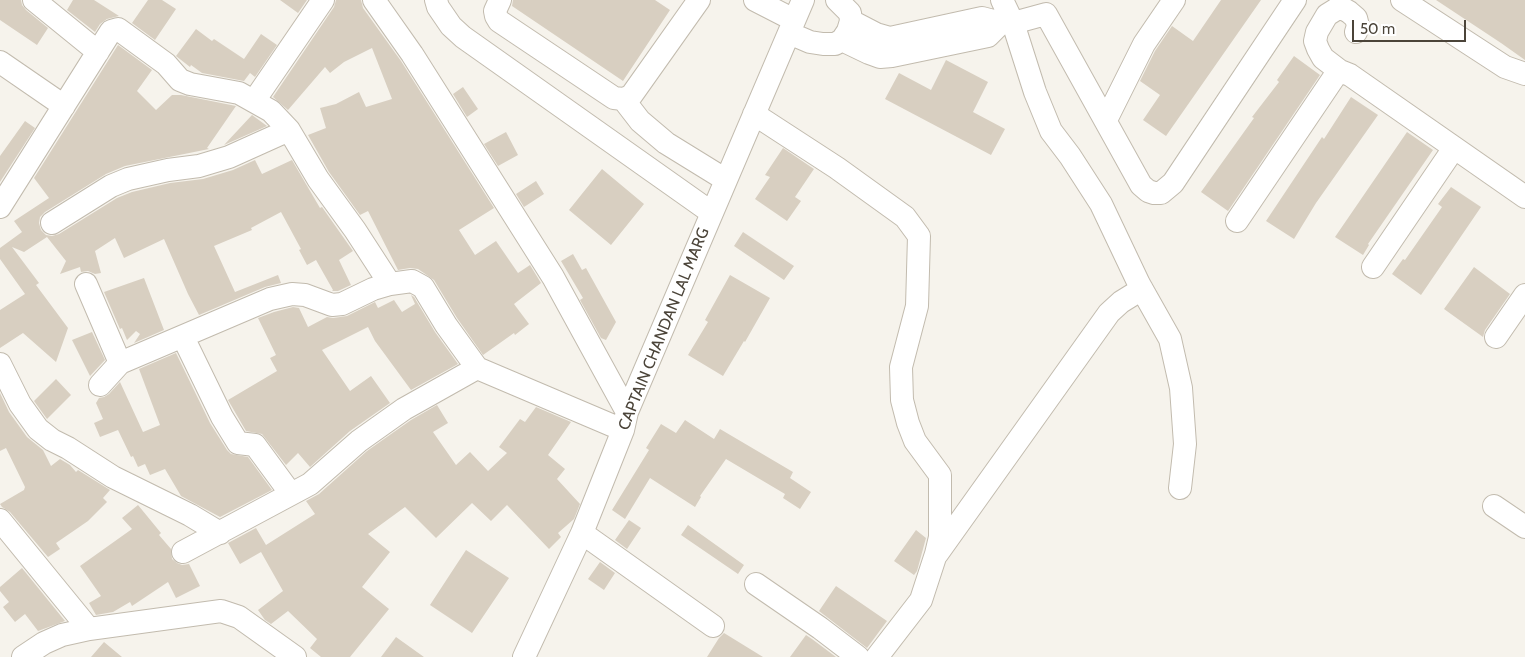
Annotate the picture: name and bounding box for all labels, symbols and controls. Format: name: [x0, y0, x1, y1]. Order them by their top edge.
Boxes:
scale bar: [1355, 10, 1469, 42]
text: 50 m: [1360, 20, 1395, 38]
street label: CAPTAIN CHANDAN LAL MARG: [615, 225, 713, 433]

